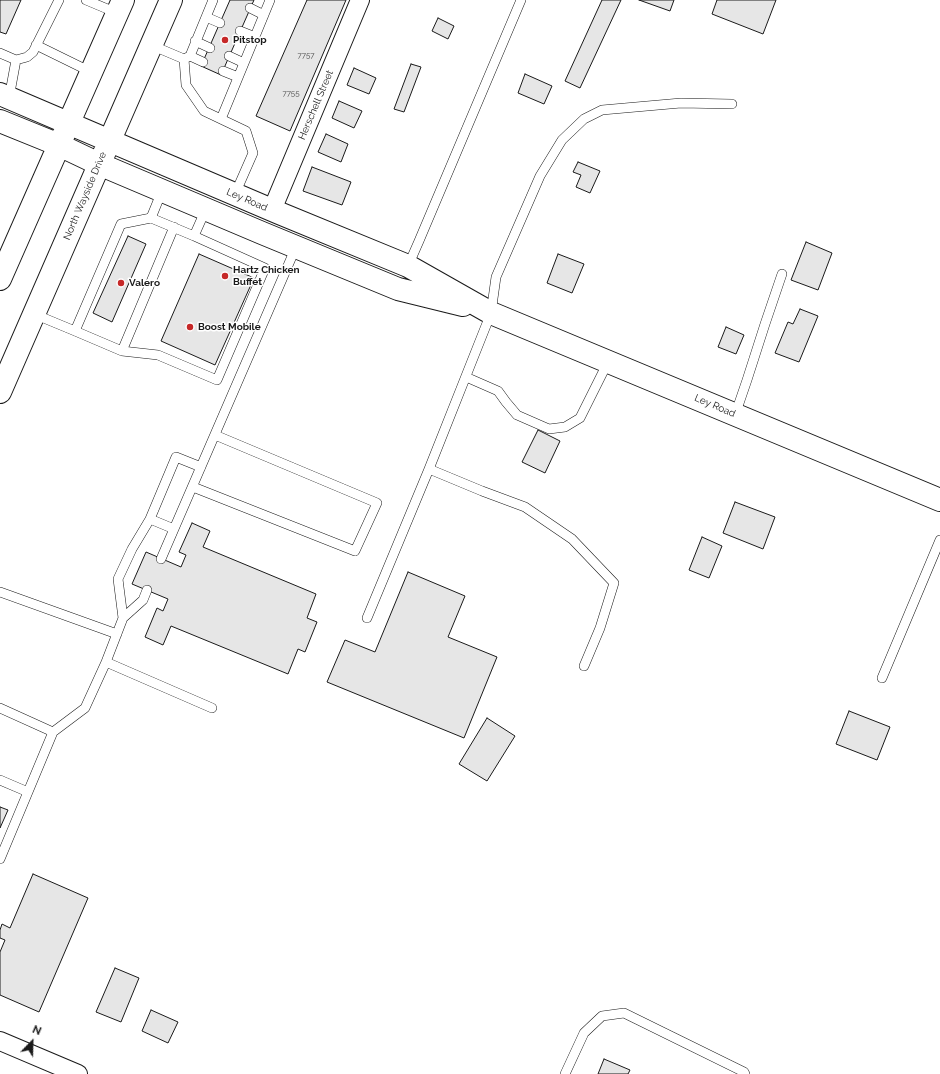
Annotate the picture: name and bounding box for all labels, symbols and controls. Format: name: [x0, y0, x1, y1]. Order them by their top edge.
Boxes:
place label: Pitstop: [233, 34, 267, 46]
marker: Pitstop: [220, 35, 230, 45]
house number: 7757: [297, 51, 315, 61]
street label: Herschell Street: [296, 68, 336, 142]
house number: 7755: [282, 89, 300, 99]
street label: North Wayside Drive: [61, 150, 109, 242]
street label: Ley Road: [225, 186, 269, 214]
place label: Hartz Chicken Buffet: [233, 264, 300, 288]
marker: Hartz Chicken Buffet: [220, 271, 230, 281]
place label: Valero: [129, 277, 160, 289]
marker: Valero: [116, 278, 126, 288]
place label: Boost Mobile: [198, 321, 261, 333]
marker: Boost Mobile: [185, 322, 195, 332]
street label: Ley Road: [693, 392, 737, 420]
north arrow: [12, 1022, 52, 1062]
text: N: [30, 1023, 43, 1038]

